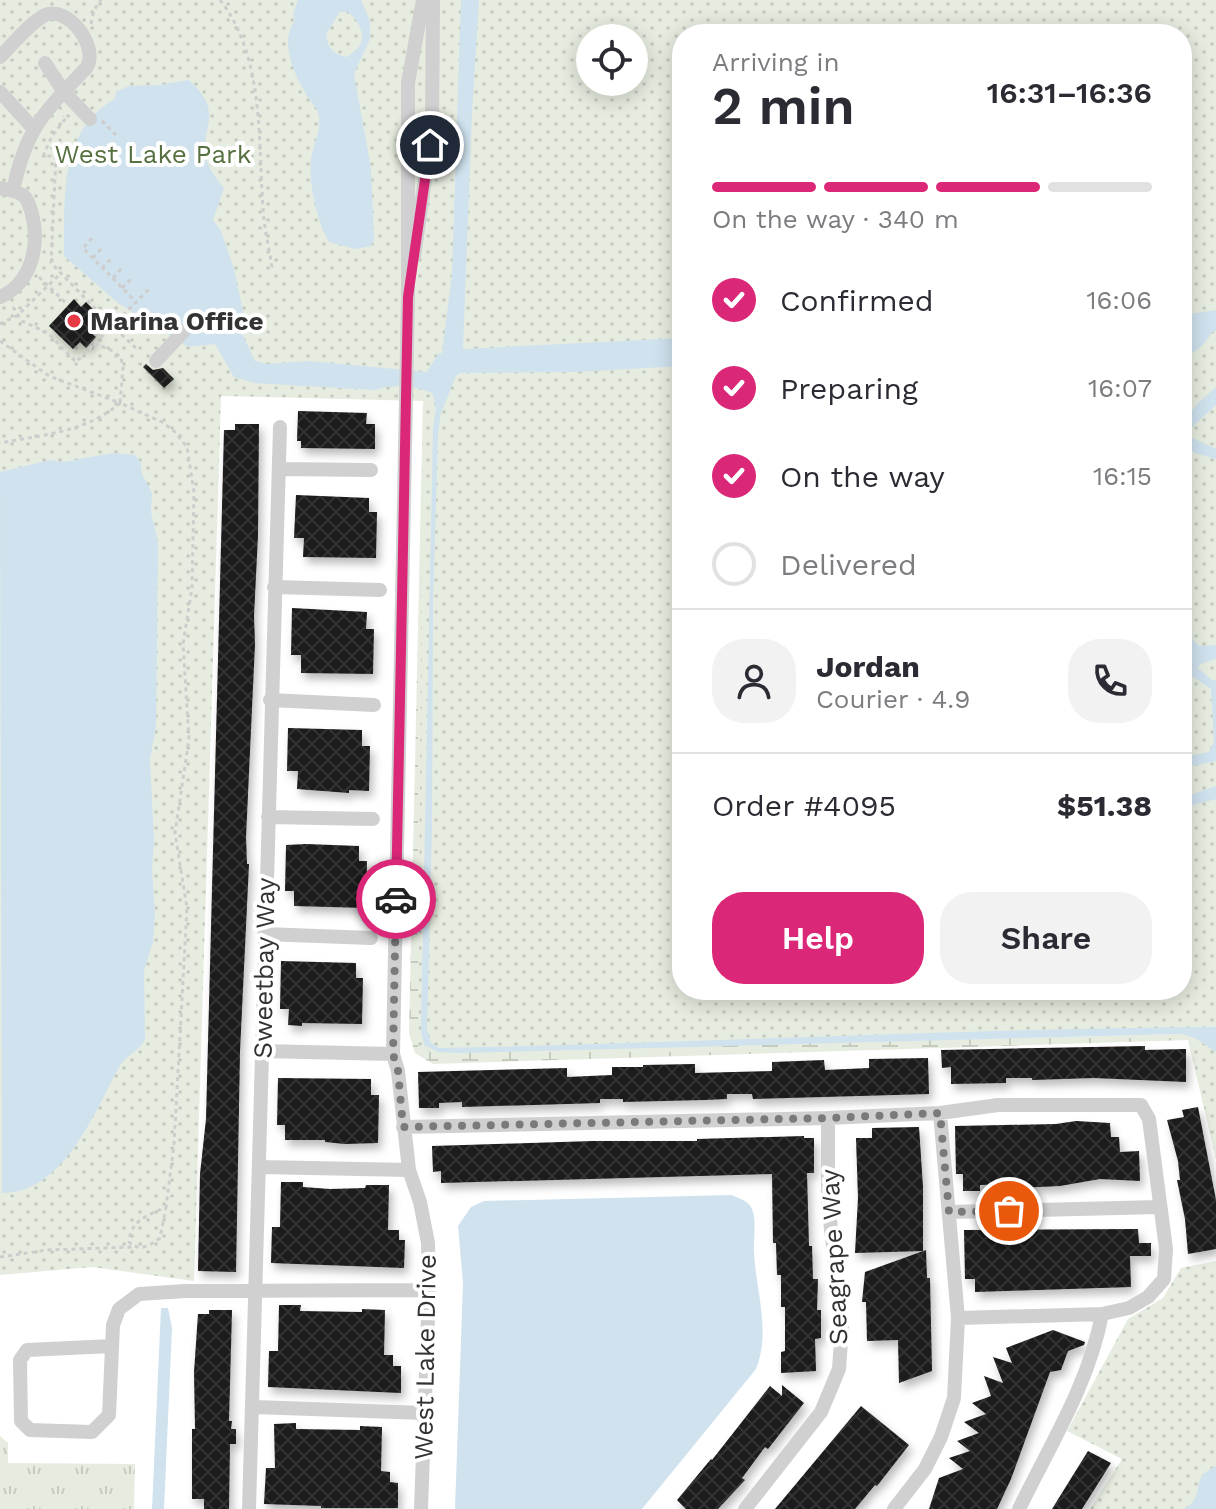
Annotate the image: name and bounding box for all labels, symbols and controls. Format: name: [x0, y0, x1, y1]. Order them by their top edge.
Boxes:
map controls: [576, 24, 648, 96]
button: locate: [576, 24, 648, 96]
text: Arriving in: [712, 47, 840, 77]
text: 16:31–16:36: [987, 75, 1152, 110]
text: 2 min: [712, 76, 855, 137]
pin: [396, 111, 464, 179]
icon: home: [408, 123, 452, 167]
park label: West Lake Park: [55, 139, 252, 169]
text: On the way · 340 m: [712, 204, 959, 234]
icon: check: [712, 278, 756, 322]
text: Confirmed: [780, 283, 934, 318]
text: 16:06: [1086, 285, 1152, 315]
place label: Marina Office: [90, 306, 264, 336]
marker: Marina Office: [65, 312, 83, 330]
icon: check: [712, 366, 756, 410]
text: Preparing: [780, 371, 918, 406]
text: 16:07: [1088, 373, 1152, 403]
icon: check: [712, 454, 756, 498]
text: On the way: [780, 459, 945, 494]
text: 16:15: [1093, 461, 1152, 491]
text: Delivered: [780, 547, 917, 582]
button: person: [712, 639, 796, 723]
button: phone: [1068, 639, 1152, 723]
text: Jordan: [816, 649, 920, 684]
text: Courier · 4.9: [816, 684, 970, 714]
text: Order #4095: [712, 788, 896, 823]
text: $51.38: [1057, 788, 1152, 823]
courier: [356, 859, 436, 939]
street label: Sweetbay Way: [247, 877, 281, 1059]
icon: car: [374, 877, 418, 921]
button: Help: [712, 892, 924, 984]
button: Share: [940, 892, 1152, 984]
street label: Seagrape Way: [814, 1168, 854, 1346]
pin: [975, 1177, 1043, 1245]
icon: bag: [987, 1189, 1031, 1233]
street label: West Lake Drive: [408, 1254, 442, 1460]

